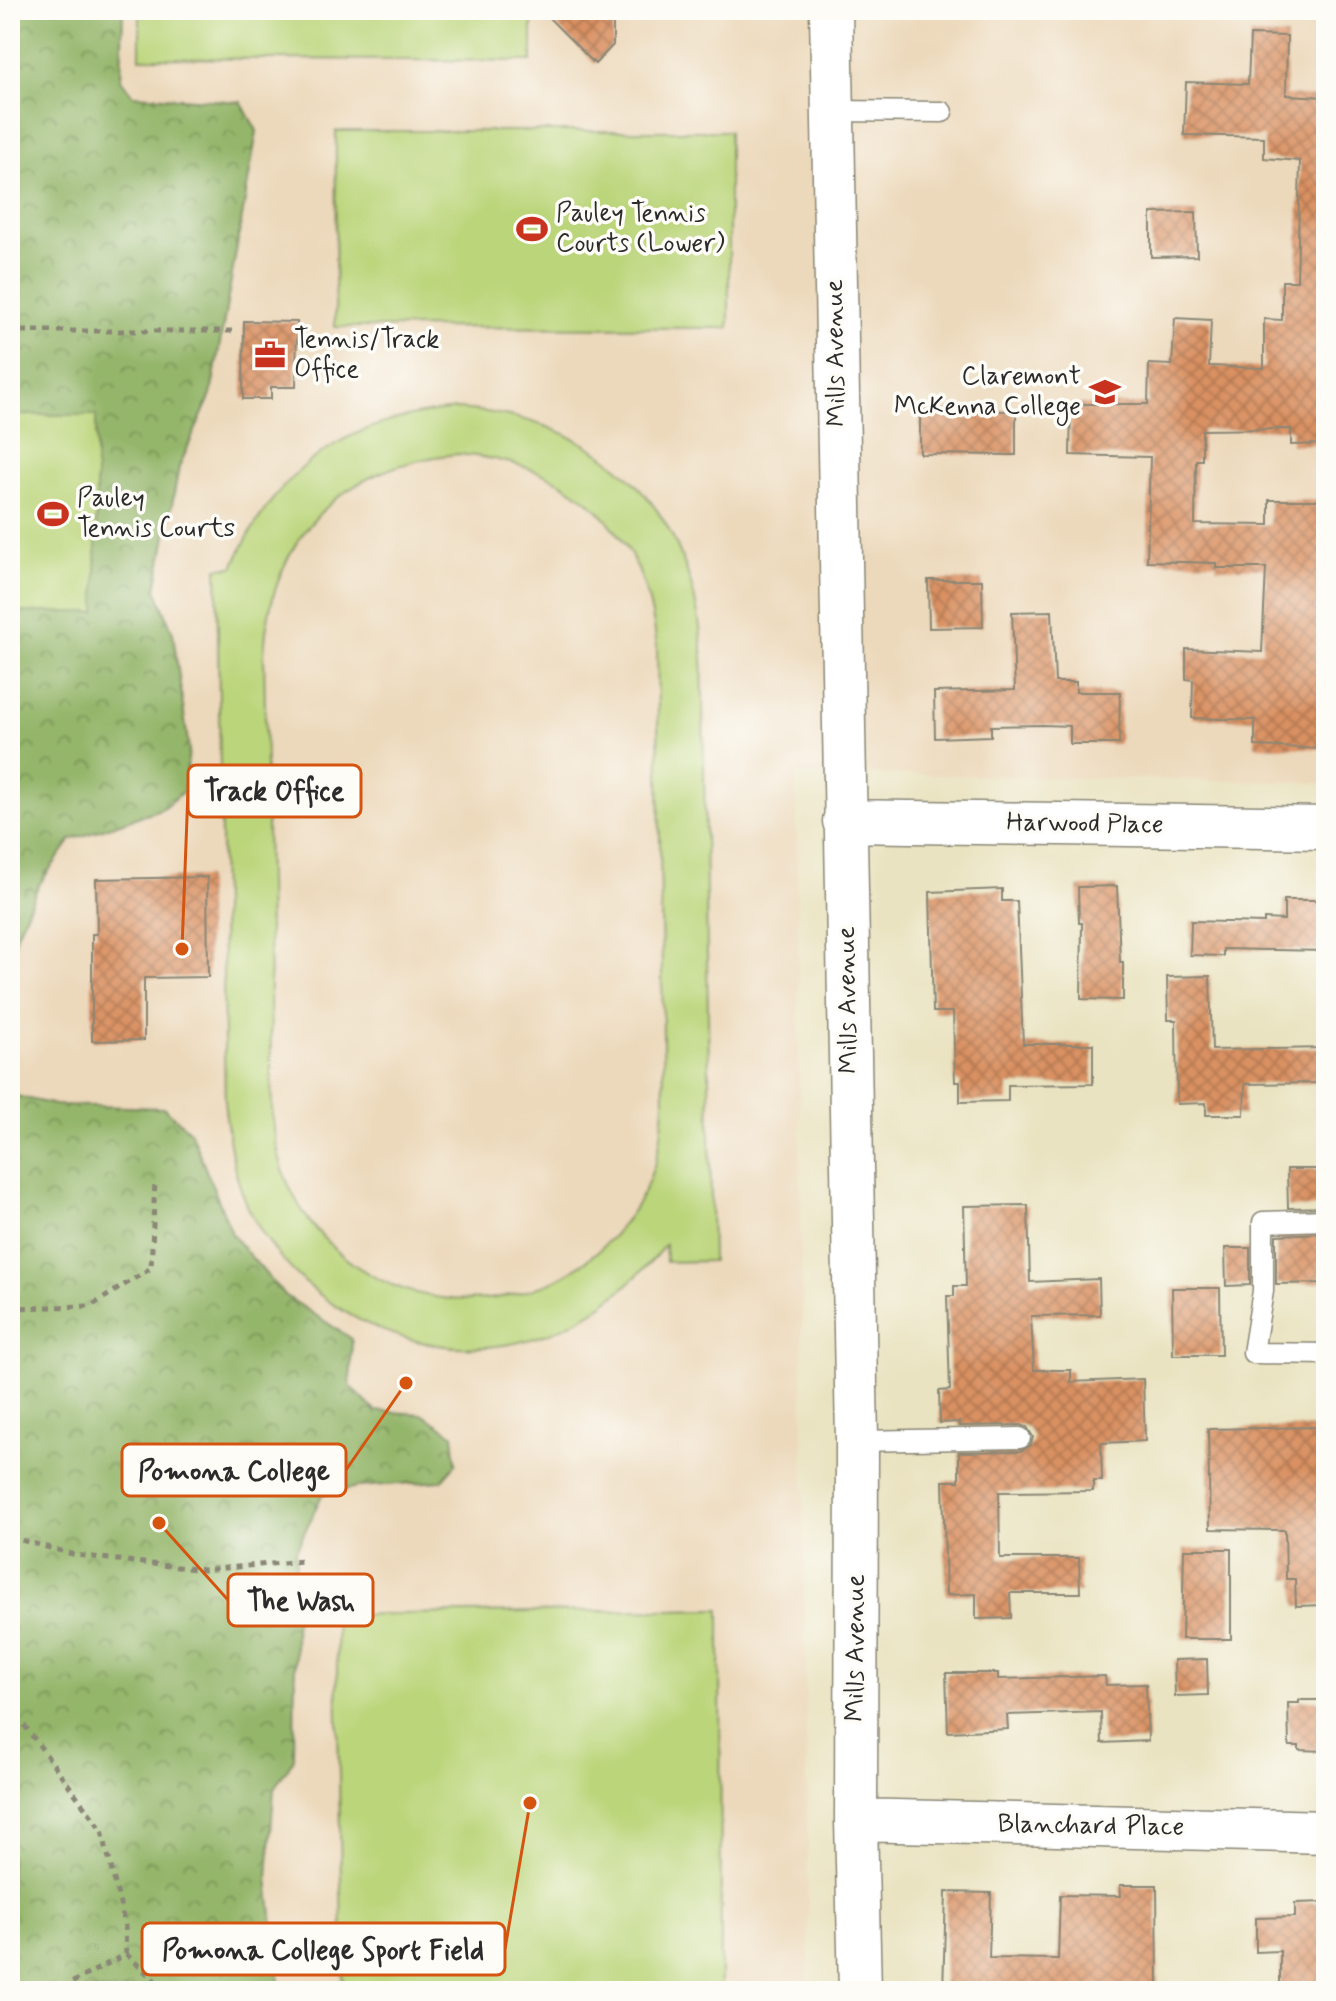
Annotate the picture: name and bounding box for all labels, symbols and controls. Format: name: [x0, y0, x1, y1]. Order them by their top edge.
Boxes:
place label: Pauley Tennis Courts (Lower): [556, 197, 725, 261]
sports icon: Pauley Tennis Courts (Lower): [515, 212, 549, 246]
street label: Mills Avenue: [818, 279, 854, 427]
place label: Tennis/Track Office: [294, 323, 439, 387]
office icon: Tennis/Track Office: [253, 338, 287, 372]
place label: Claremont McKenna College: [894, 360, 1081, 426]
school or university icon: Claremont McKenna College: [1088, 375, 1122, 409]
place label: Pauley Tennis Courts: [77, 482, 235, 546]
sports icon: Pauley Tennis Courts: [36, 497, 70, 531]
callout: Track Office: [188, 765, 361, 817]
text: Track Office: [204, 774, 345, 811]
street label: Harwood Place: [1006, 806, 1164, 842]
street label: Mills Avenue: [830, 926, 866, 1074]
callout: Pomona College: [122, 1444, 346, 1496]
text: Pomona College: [138, 1454, 330, 1492]
callout: The Wash: [228, 1574, 373, 1626]
street label: Mills Avenue: [839, 1574, 873, 1722]
text: The Wash: [247, 1584, 355, 1621]
street label: Blanchard Place: [997, 1807, 1185, 1845]
callout: Pomona College Sport Field: [142, 1923, 505, 1975]
text: Pomona College Sport Field: [162, 1933, 484, 1971]

